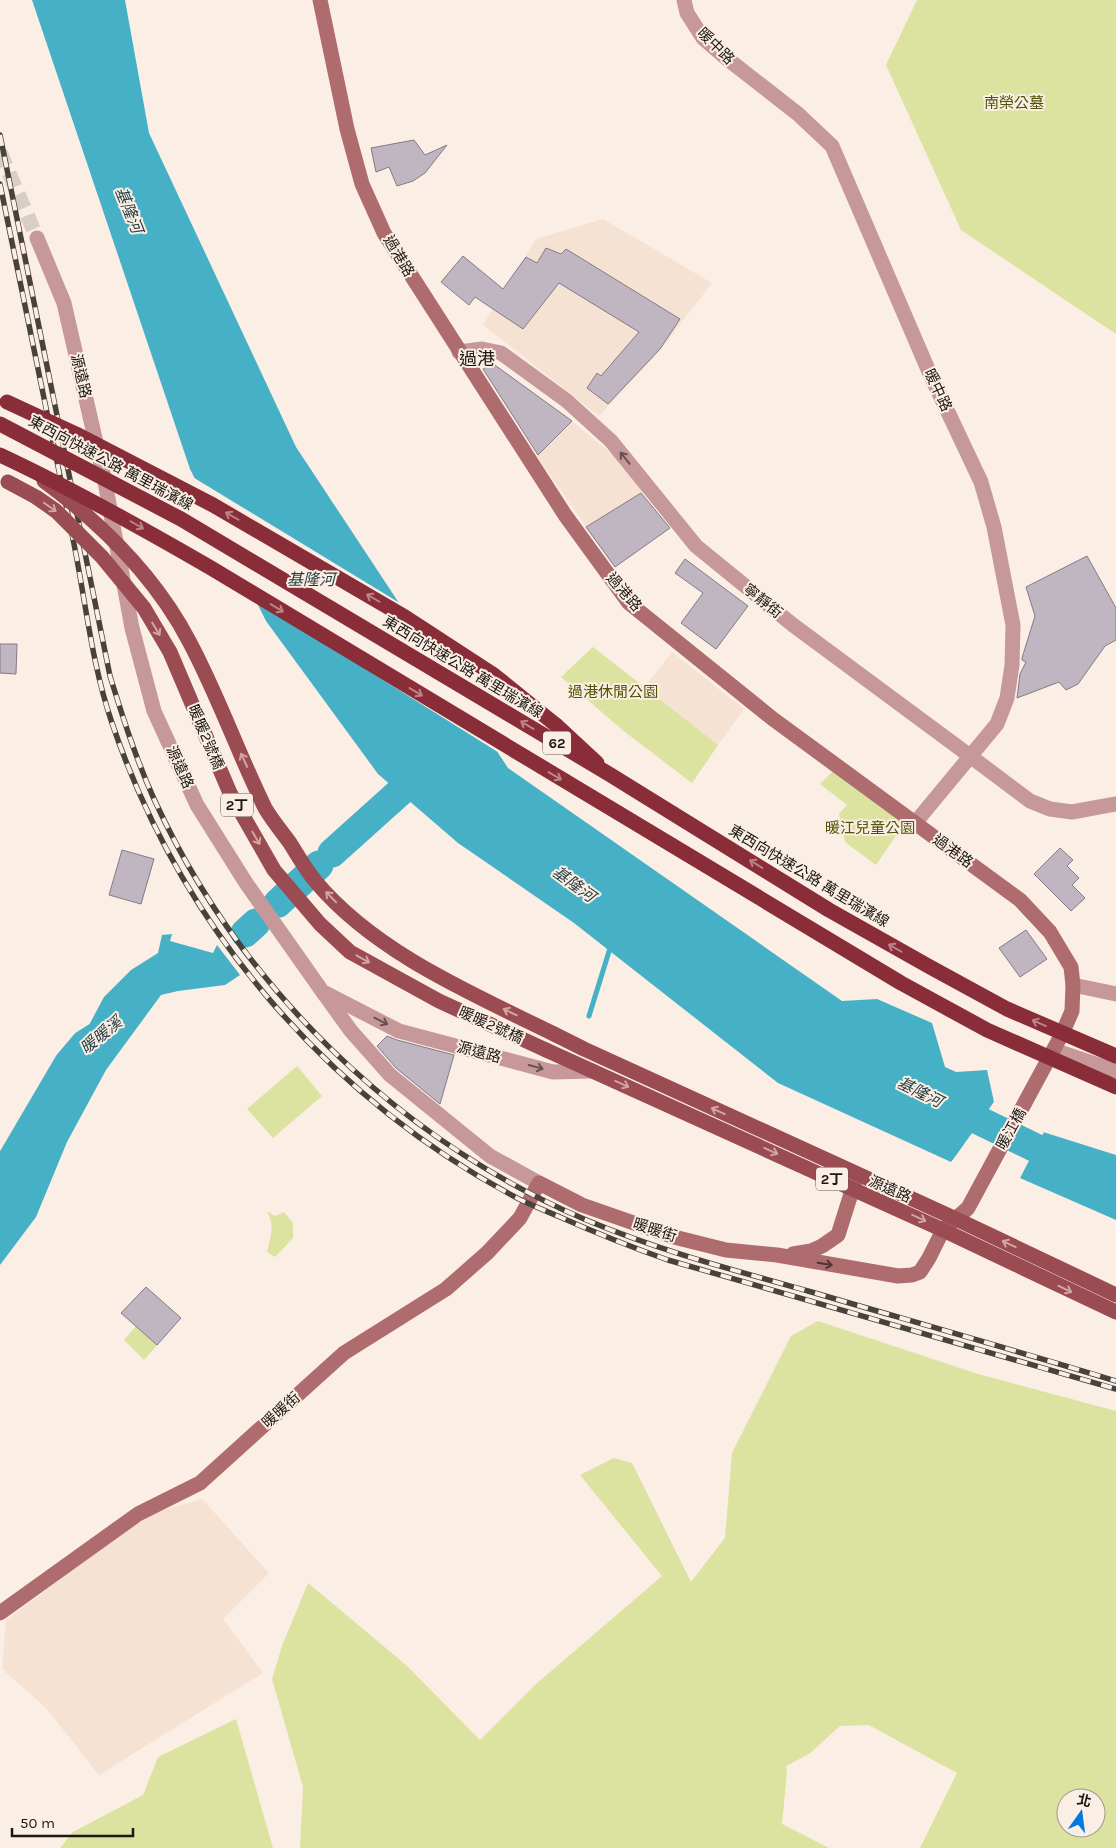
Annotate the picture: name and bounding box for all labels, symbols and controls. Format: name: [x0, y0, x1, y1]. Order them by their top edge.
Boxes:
street label: 暖中路: [694, 24, 738, 68]
park label: 南榮公墓: [984, 94, 1044, 112]
water label: 基隆河: [111, 184, 148, 239]
street label: 過港路: [380, 232, 418, 280]
district label: 過港: [459, 348, 495, 370]
street label: 源遠路: [67, 352, 95, 400]
street label: 暖中路: [920, 366, 956, 414]
street label: 東西向快速公路 萬里瑞濱線: [26, 412, 196, 514]
one-way arrow: [619, 452, 630, 465]
one-way arrow: [43, 502, 57, 512]
one-way arrow: [225, 511, 239, 521]
one-way arrow: [129, 521, 144, 530]
street label: 過港路: [602, 569, 646, 615]
water label: 基隆河: [287, 570, 338, 589]
street label: 寧靜街: [740, 580, 786, 622]
one-way arrow: [366, 592, 380, 602]
one-way arrow: [269, 603, 283, 613]
street label: 東西向快速公路 萬里瑞濱線: [380, 612, 546, 722]
one-way arrow: [152, 621, 162, 635]
park label: 過港休閒公園: [568, 683, 658, 701]
one-way arrow: [408, 687, 422, 697]
street label: 暖暖2號橋: [184, 702, 228, 772]
one-way arrow: [521, 720, 535, 730]
road number: 62: [543, 731, 571, 754]
street label: 源遠路: [163, 743, 197, 791]
one-way arrow: [239, 753, 248, 768]
one-way arrow: [548, 771, 562, 781]
road number: 2丁: [221, 794, 253, 816]
park label: 暖江兒童公園: [825, 819, 915, 837]
street label: 東西向快速公路 萬里瑞濱線: [726, 821, 892, 931]
street label: 過港路: [930, 830, 976, 872]
one-way arrow: [251, 831, 261, 846]
one-way arrow: [749, 859, 763, 869]
water label: 基隆河: [549, 862, 601, 908]
one-way arrow: [325, 890, 337, 903]
one-way arrow: [889, 942, 903, 952]
one-way arrow: [355, 954, 369, 964]
street label: 暖暖2號橋: [456, 1003, 526, 1047]
one-way arrow: [503, 1007, 518, 1016]
water label: 暖暖溪: [76, 1011, 127, 1057]
one-way arrow: [373, 1016, 388, 1026]
one-way arrow: [1032, 1018, 1047, 1028]
street label: 源遠路: [455, 1037, 503, 1067]
one-way arrow: [528, 1063, 544, 1072]
water label: 基隆河: [894, 1073, 948, 1112]
one-way arrow: [615, 1080, 630, 1090]
one-way arrow: [711, 1105, 726, 1115]
street label: 暖江橋: [992, 1105, 1030, 1153]
one-way arrow: [763, 1147, 778, 1157]
road number: 2丁: [816, 1168, 848, 1190]
street label: 源遠路: [866, 1172, 914, 1206]
street label: 暖暖街: [631, 1214, 679, 1246]
one-way arrow: [911, 1214, 926, 1224]
one-way arrow: [1002, 1239, 1017, 1248]
one-way arrow: [817, 1259, 833, 1269]
one-way arrow: [1057, 1285, 1072, 1294]
street label: 暖暖街: [258, 1388, 304, 1432]
north arrow: [1056, 1788, 1106, 1838]
text: 北: [1075, 1791, 1093, 1811]
scale bar: [12, 1806, 134, 1838]
text: 50 m: [20, 1814, 55, 1832]

